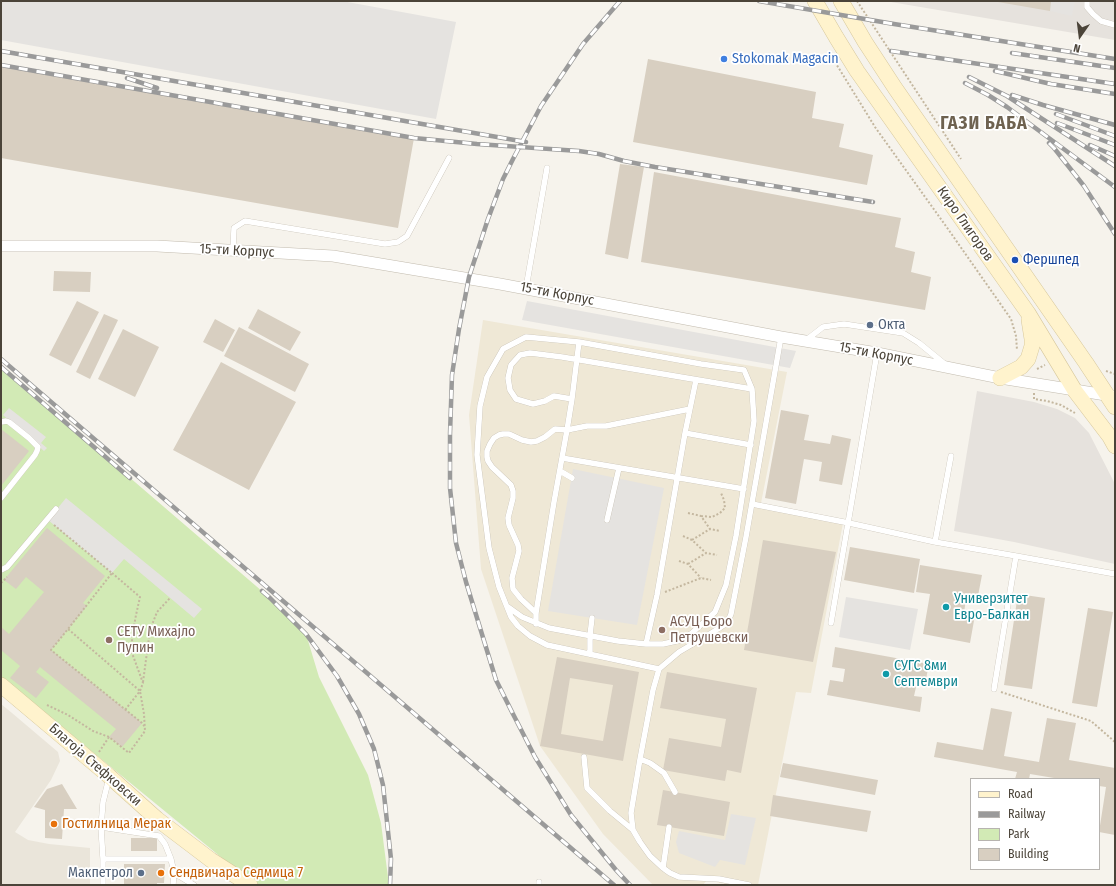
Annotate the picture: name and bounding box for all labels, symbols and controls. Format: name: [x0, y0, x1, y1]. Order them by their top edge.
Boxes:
north arrow: [1060, 16, 1100, 56]
text: N: [1072, 41, 1082, 55]
place label: Stokomak Magacin: [732, 51, 839, 67]
marker: Stokomak Magacin: [719, 54, 729, 64]
district label: ГАЗИ БАБА: [940, 113, 1028, 135]
street label: Киро Глигоров: [933, 183, 997, 265]
street label: 15-ти Корпус: [199, 241, 275, 261]
place label: Фершпед: [1023, 252, 1079, 268]
marker: Фершпед: [1010, 255, 1020, 265]
street label: 15-ти Корпус: [519, 279, 595, 309]
place label: Окта: [878, 317, 905, 333]
marker: Окта: [865, 320, 875, 330]
street label: 15-ти Корпус: [838, 339, 914, 369]
place label: Универзитет Евро-Балкан: [954, 591, 1030, 624]
marker: Универзитет Евро-Балкан: [941, 602, 951, 612]
place label: АСУЦ Боро Петрушевски: [670, 614, 748, 646]
place label: СЕТУ Михајло Пупин: [117, 624, 195, 656]
marker: АСУЦ Боро Петрушевски: [657, 625, 667, 635]
marker: СЕТУ Михајло Пупин: [104, 635, 114, 645]
place label: СУГС 8ми Септември: [894, 658, 958, 690]
marker: СУГС 8ми Септември: [881, 669, 891, 679]
street label: Благоја Стефковски: [45, 720, 145, 810]
legend: [970, 778, 1100, 870]
text: Road: [1008, 787, 1033, 801]
text: Railway: [1008, 807, 1045, 821]
place label: Гостилница Мерак: [62, 816, 171, 832]
marker: Гостилница Мерак: [49, 819, 59, 829]
text: Park: [1008, 827, 1029, 841]
text: Building: [1008, 847, 1048, 861]
place label: Макпетрол: [68, 865, 133, 881]
place label: Сендвичара Седмица 7: [169, 865, 303, 881]
marker: Макпетрол: [136, 868, 146, 878]
marker: Сендвичара Седмица 7: [156, 868, 166, 878]

